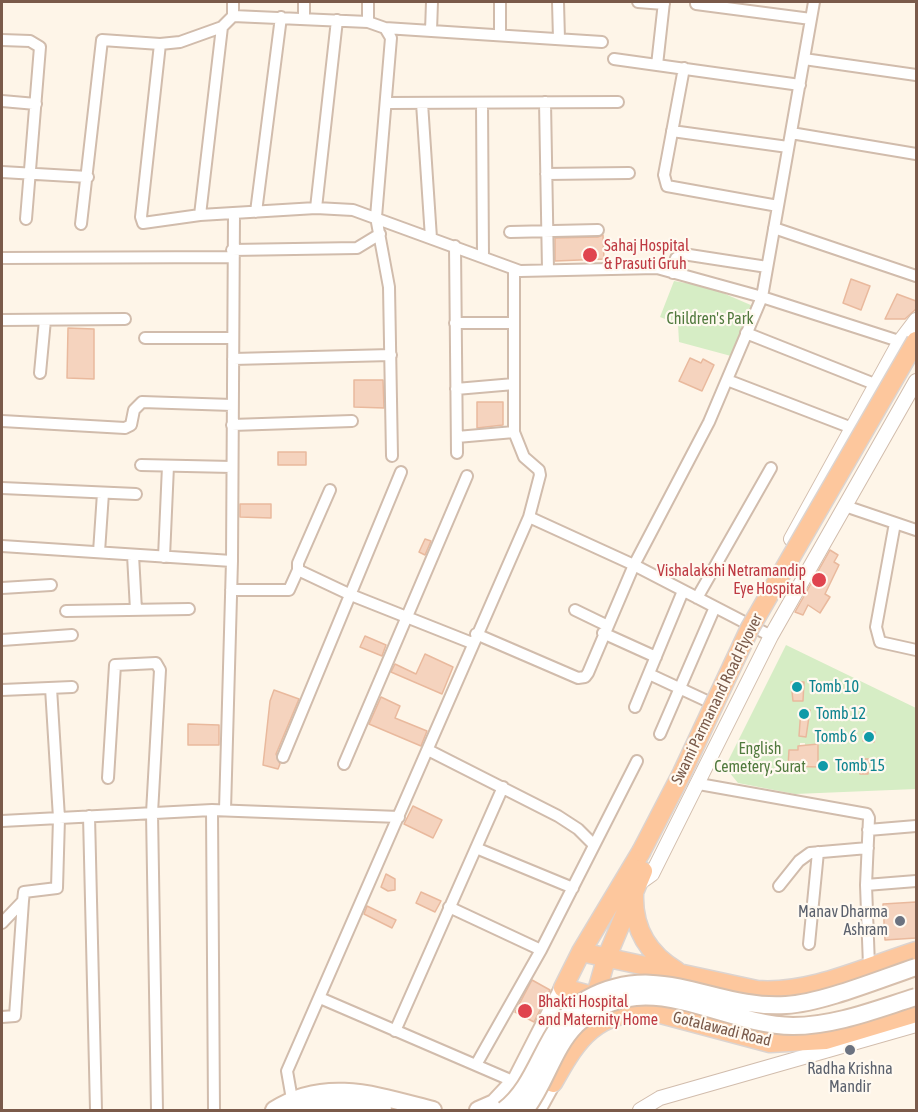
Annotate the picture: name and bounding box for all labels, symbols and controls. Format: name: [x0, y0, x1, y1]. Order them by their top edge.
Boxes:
place label: Sahaj Hospital & Prasuti Gruh: [604, 236, 689, 274]
marker: Sahaj Hospital & Prasuti Gruh: [581, 246, 599, 264]
park label: Children's Park: [667, 309, 753, 329]
place label: Vishalakshi Netramandip Eye Hospital: [657, 561, 806, 599]
marker: Vishalakshi Netramandip Eye Hospital: [810, 571, 828, 589]
street label: Swami Parmanand Road Flyover: [667, 610, 767, 788]
place label: Tomb 10: [809, 677, 859, 697]
marker: Tomb 10: [790, 680, 804, 694]
place label: Tomb 12: [816, 704, 866, 724]
marker: Tomb 12: [797, 707, 811, 721]
place label: Tomb 6: [815, 727, 857, 747]
marker: Tomb 6: [862, 730, 876, 744]
park label: English Cemetery, Surat: [714, 739, 806, 777]
place label: Tomb 15: [835, 756, 885, 776]
marker: Tomb 15: [816, 759, 830, 773]
place label: Manav Dharma Ashram: [798, 902, 888, 940]
marker: Manav Dharma Ashram: [893, 914, 907, 928]
place label: Bhakti Hospital and Maternity Home: [538, 992, 658, 1030]
marker: Bhakti Hospital and Maternity Home: [516, 1002, 534, 1020]
street label: Gotalawadi Road: [671, 1008, 773, 1050]
marker: Radha Krishna Mandir: [843, 1043, 857, 1057]
place label: Radha Krishna Mandir: [807, 1059, 893, 1097]

